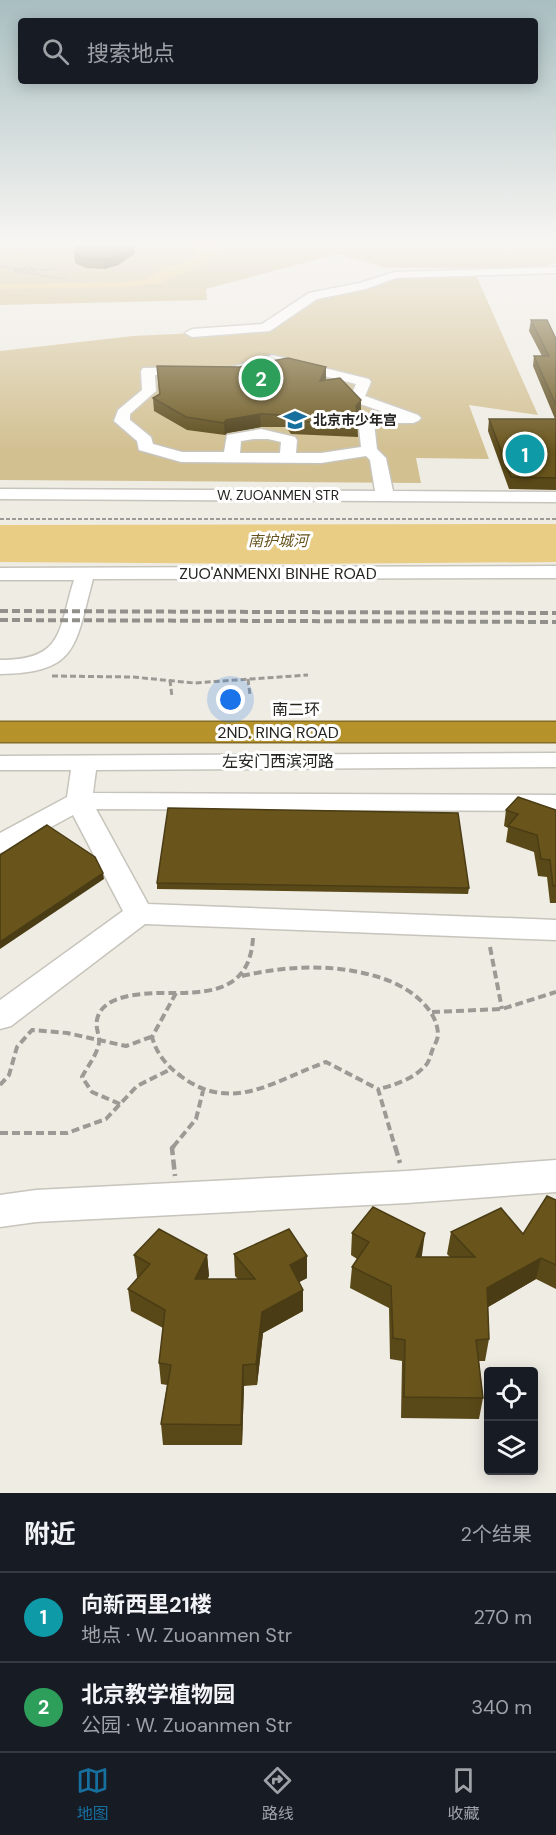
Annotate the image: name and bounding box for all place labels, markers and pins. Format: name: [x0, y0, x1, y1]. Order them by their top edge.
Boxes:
pin: 2: [242, 356, 280, 400]
school or university icon: 北京市少年宫: [282, 407, 308, 433]
place label: 北京市少年宫: [313, 411, 397, 429]
pin: 1: [506, 432, 544, 476]

